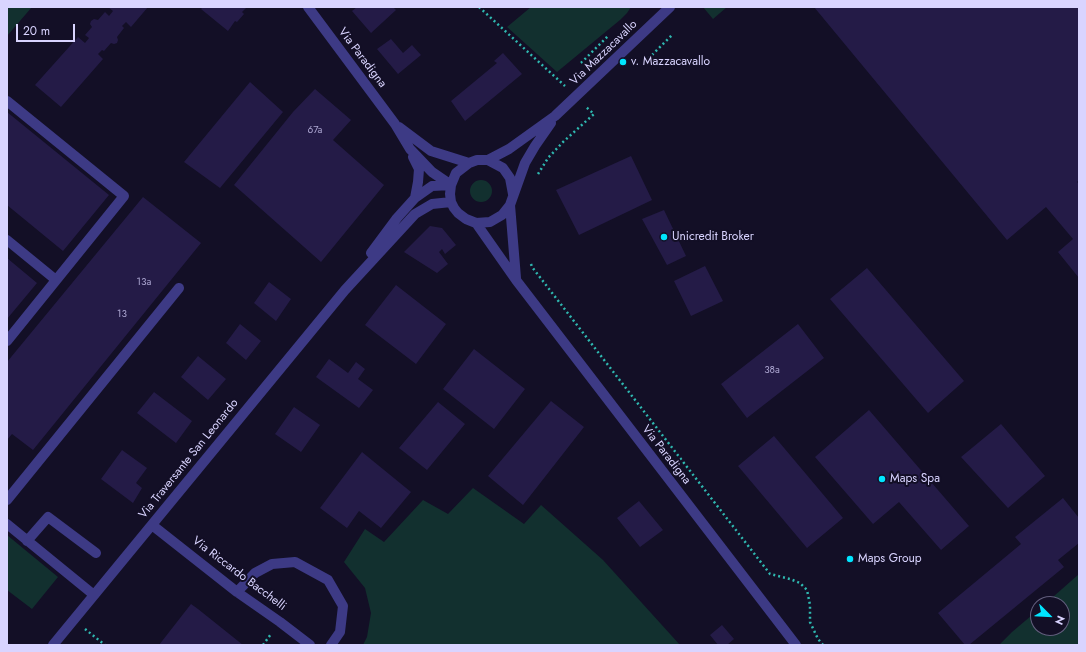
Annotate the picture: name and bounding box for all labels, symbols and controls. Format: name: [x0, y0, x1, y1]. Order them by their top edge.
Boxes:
scale bar: [18, 16, 77, 42]
street label: Via Mazzacavallo: [567, 17, 641, 89]
text: 20 m: [23, 22, 50, 40]
street label: Via Paradigna: [335, 25, 389, 91]
place label: v. Mazzacavallo: [631, 55, 710, 69]
marker: v. Mazzacavallo: [618, 57, 628, 67]
house number: 67a: [308, 125, 322, 137]
place label: Unicredit Broker: [672, 230, 754, 244]
marker: Unicredit Broker: [659, 232, 669, 242]
house number: 13a: [137, 277, 151, 289]
house number: 13: [117, 309, 127, 321]
house number: 38a: [764, 365, 780, 377]
street label: Via Traversante San Leonardo: [136, 396, 242, 522]
street label: Via Paradigna: [638, 423, 694, 487]
place label: Maps Spa: [890, 472, 940, 486]
marker: Maps Spa: [877, 474, 887, 484]
street label: Via Riccardo Bacchelli: [189, 534, 289, 614]
place label: Maps Group: [858, 552, 922, 566]
marker: Maps Group: [845, 554, 855, 564]
north arrow: [1030, 596, 1070, 636]
text: N: [1051, 613, 1069, 628]

